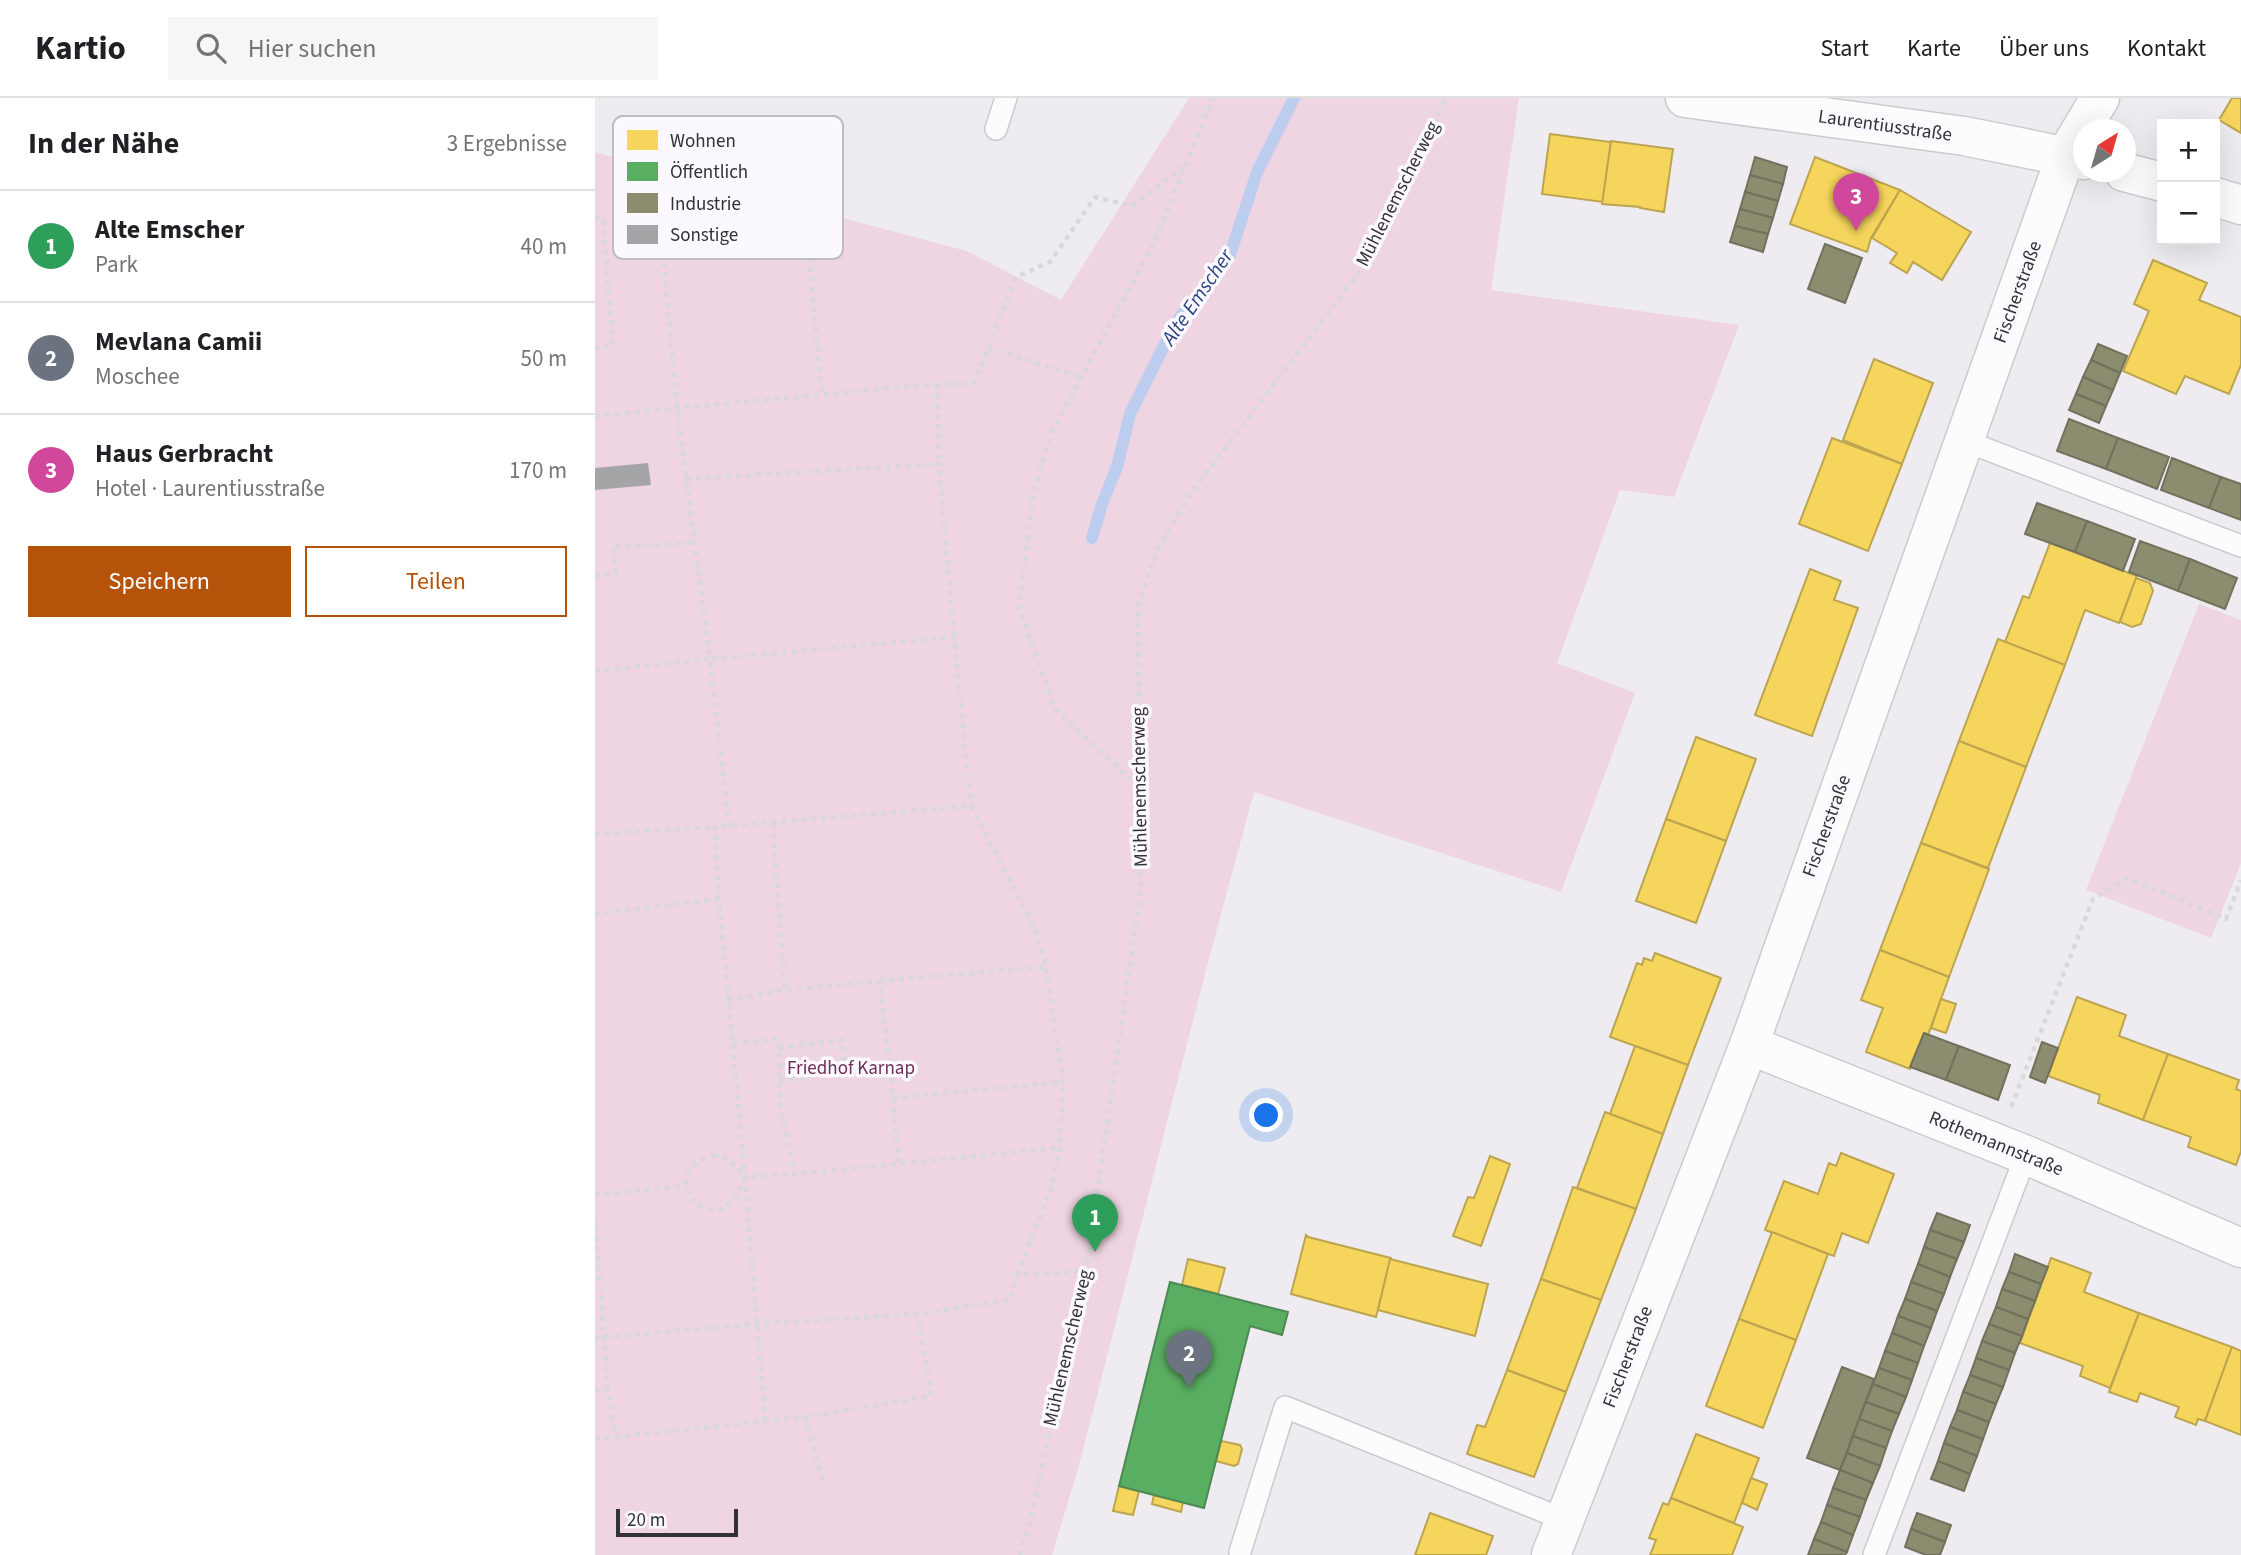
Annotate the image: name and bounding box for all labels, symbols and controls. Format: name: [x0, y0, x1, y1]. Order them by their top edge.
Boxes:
search box: [168, 17, 658, 80]
text: Kartio: [35, 25, 126, 72]
icon: search: [192, 29, 230, 67]
text: Hier suchen: [248, 30, 376, 67]
text: Start: [1821, 31, 1869, 66]
text: Karte: [1907, 31, 1961, 66]
text: Über uns: [1999, 31, 2089, 66]
text: Kontakt: [2127, 31, 2206, 66]
street label: Laurentiusstraße: [1816, 103, 1954, 149]
legend: [613, 116, 843, 259]
street label: Mühlenemscherweg: [1350, 116, 1447, 271]
north arrow: [2073, 119, 2136, 182]
map controls: [2157, 119, 2220, 245]
button: +: [2157, 119, 2220, 182]
text: In der Nähe: [28, 122, 179, 165]
text: 3 Ergebnisse: [447, 127, 567, 160]
text: Wohnen: [670, 128, 736, 155]
text: Öffentlich: [670, 159, 748, 186]
pin: 3: [1833, 173, 1879, 231]
button: −: [2157, 182, 2220, 245]
text: Industrie: [670, 191, 741, 218]
text: Alte Emscher: [95, 211, 244, 248]
text: Sonstige: [670, 222, 738, 249]
text: 1: [45, 230, 57, 263]
text: 40 m: [520, 230, 567, 263]
street label: Fischerstraße: [1987, 237, 2049, 347]
water label: Alte Emscher: [1153, 242, 1241, 353]
text: Park: [95, 248, 138, 281]
text: Mevlana Camii: [95, 323, 262, 360]
text: 2: [45, 342, 57, 375]
text: 50 m: [520, 342, 567, 375]
text: Moschee: [95, 360, 180, 393]
text: Haus Gerbracht: [95, 435, 273, 472]
text: 3: [45, 454, 57, 487]
text: 170 m: [509, 454, 567, 487]
text: Hotel · Laurentiusstraße: [95, 472, 325, 505]
button: Speichern: [28, 546, 291, 617]
button: Teilen: [305, 546, 567, 617]
street label: Mühlenemscherweg: [1125, 706, 1155, 867]
street label: Fischerstraße: [1796, 771, 1858, 881]
park label: Friedhof Karnap: [787, 1055, 915, 1082]
your location: [1249, 1098, 1283, 1132]
street label: Rothemannstraße: [1925, 1105, 2067, 1183]
pin: 1: [1072, 1194, 1118, 1252]
street label: Mühlenemscherweg: [1037, 1267, 1099, 1429]
street label: Fischerstraße: [1596, 1302, 1660, 1412]
pin: 2: [1166, 1330, 1212, 1388]
scale bar: [616, 1506, 739, 1538]
text: 20 m: [627, 1507, 665, 1534]

